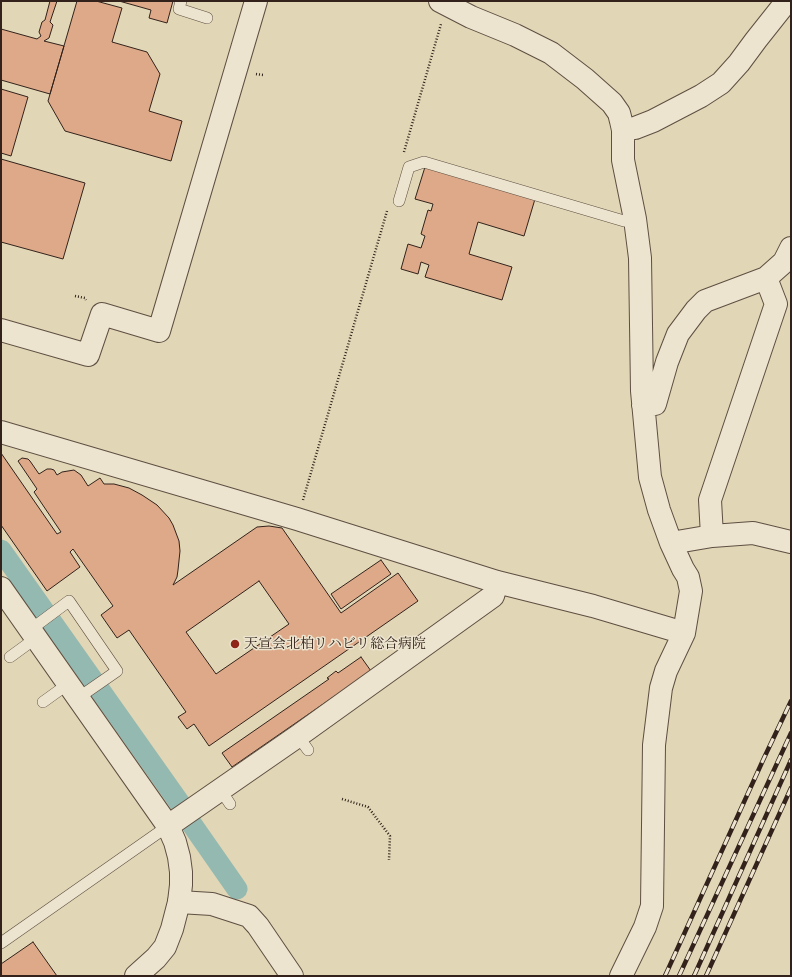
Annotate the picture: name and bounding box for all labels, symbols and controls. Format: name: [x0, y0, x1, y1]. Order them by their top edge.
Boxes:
place label: 天宣会北柏リハビリ総合病院: [244, 636, 426, 652]
marker: 天宣会北柏リハビリ総合病院: [229, 638, 241, 650]

